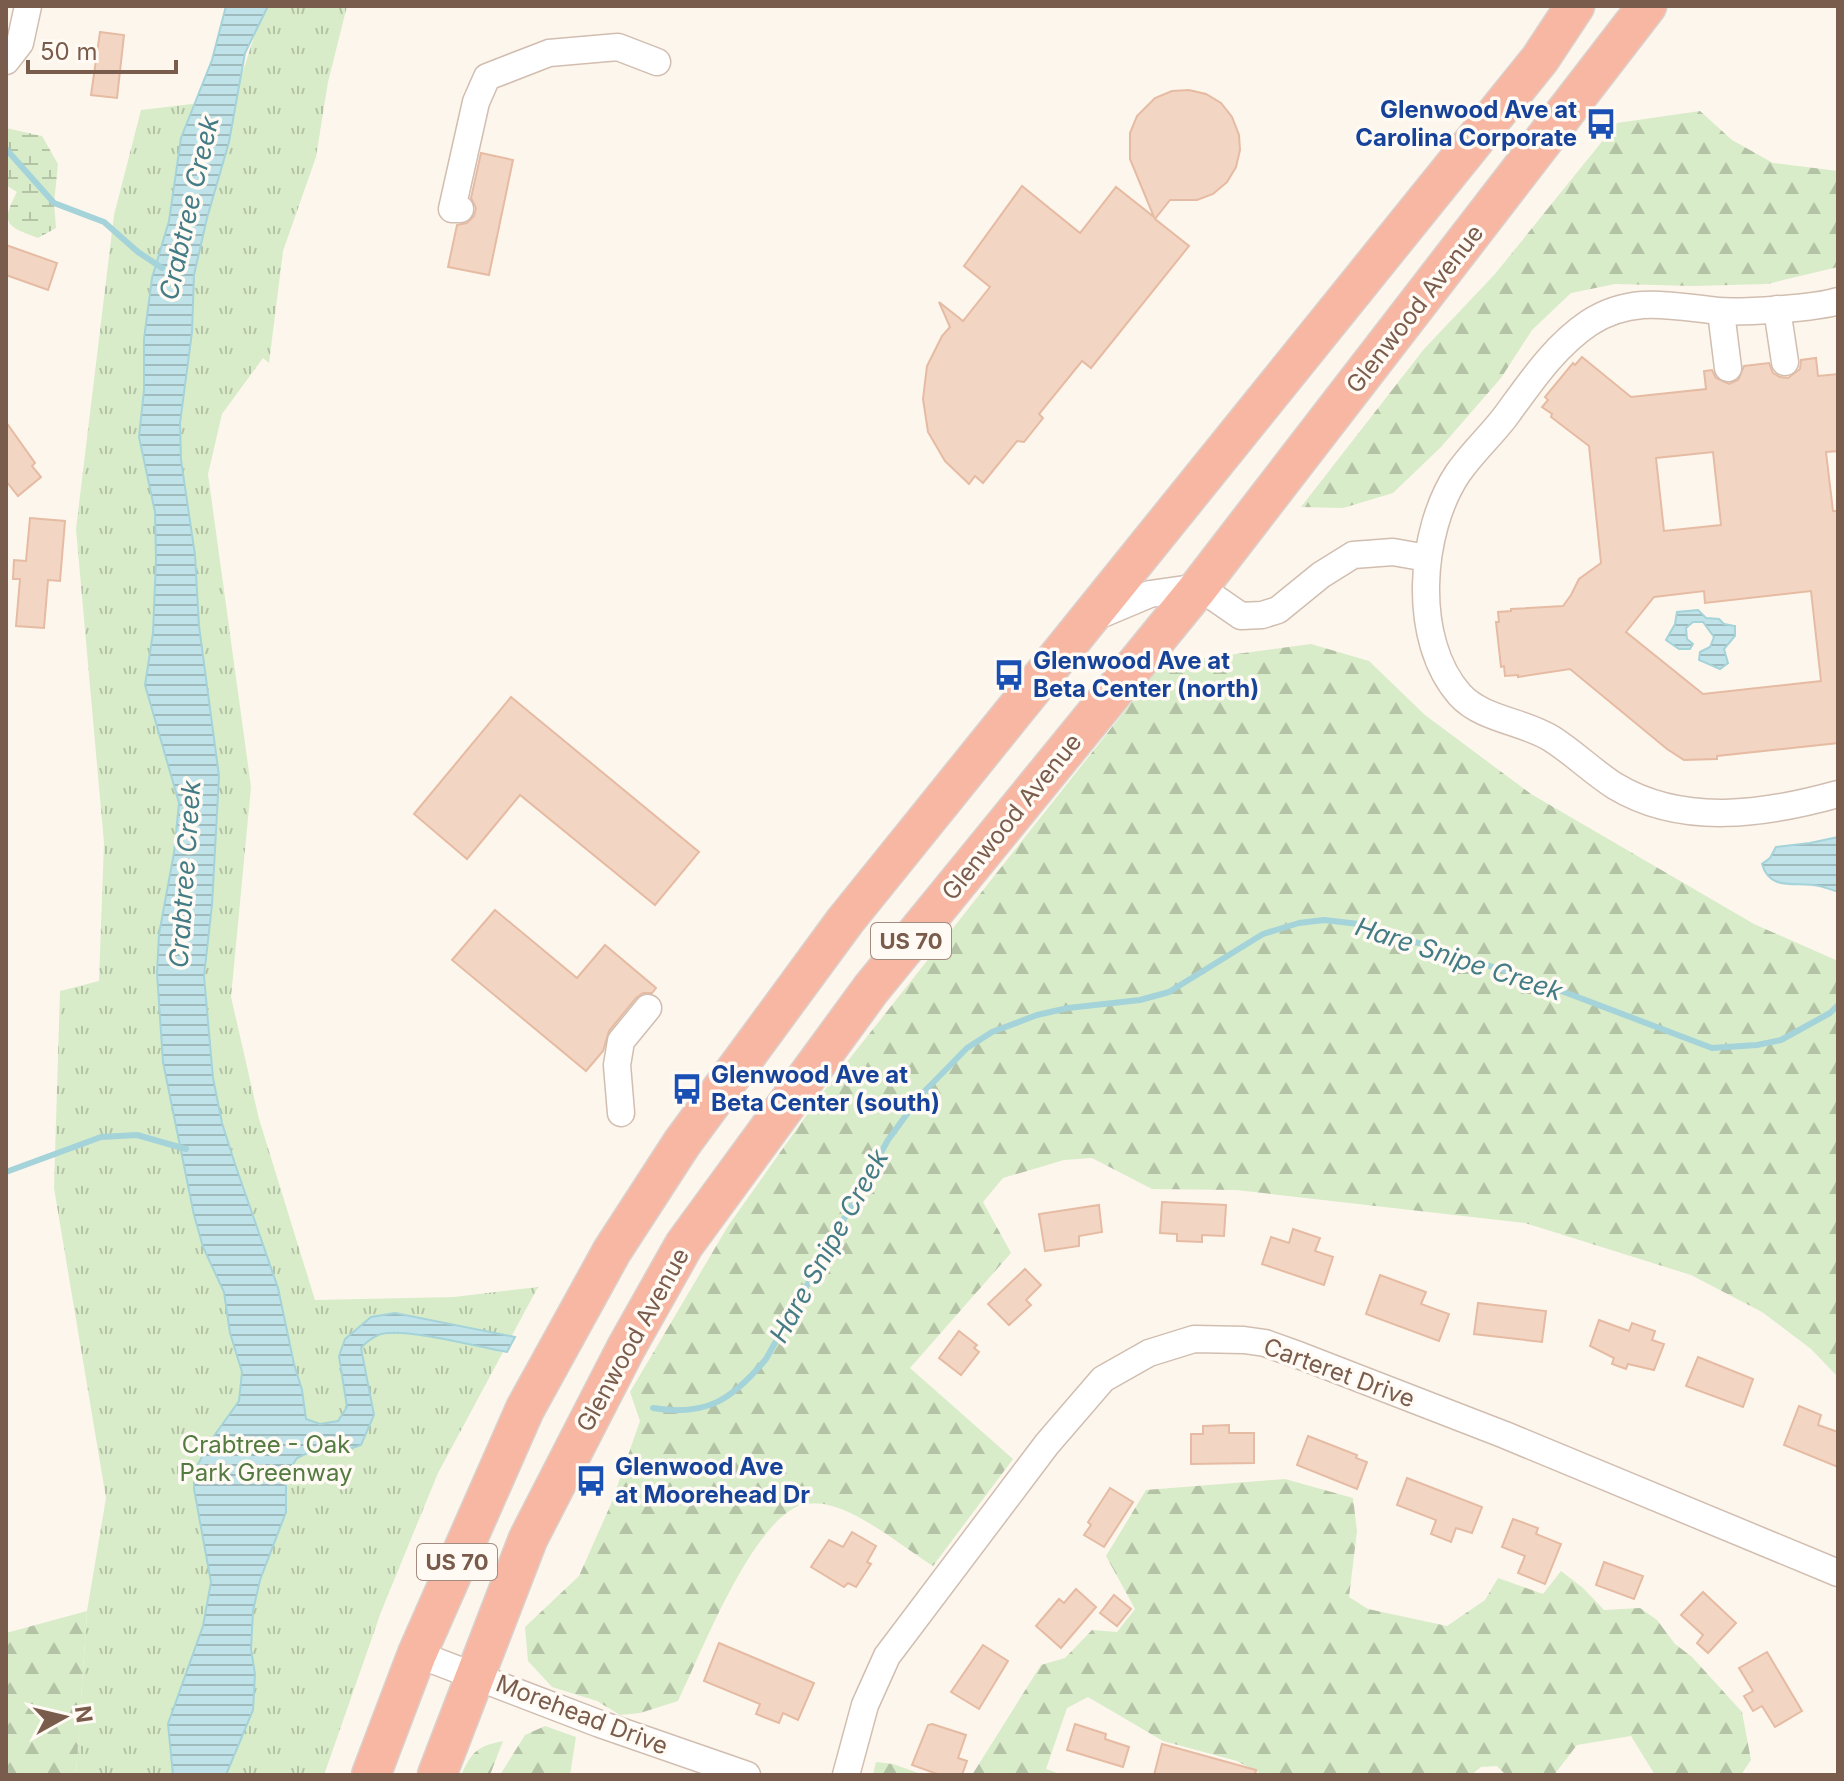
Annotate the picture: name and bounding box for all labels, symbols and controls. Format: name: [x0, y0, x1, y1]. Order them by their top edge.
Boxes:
scale bar: [28, 24, 176, 74]
text: 50 m: [40, 37, 98, 66]
place label: Glenwood Ave at Carolina Corporate: [1355, 95, 1577, 152]
bus stop icon: Glenwood Ave at Carolina Corporate: [1584, 107, 1618, 141]
water label: Crabtree Creek: [152, 112, 225, 303]
street label: Glenwood Avenue: [1340, 219, 1489, 399]
place label: Glenwood Ave at Beta Center (north): [1033, 646, 1259, 703]
bus stop icon: Glenwood Ave at Beta Center (north): [992, 658, 1026, 692]
street label: Glenwood Avenue: [936, 728, 1088, 906]
water label: Crabtree Creek: [162, 778, 207, 969]
water label: Hare Snipe Creek: [1352, 910, 1567, 1007]
road number: US 70: [871, 923, 951, 959]
place label: Glenwood Ave at Beta Center (south): [711, 1060, 940, 1117]
bus stop icon: Glenwood Ave at Beta Center (south): [670, 1072, 704, 1106]
water label: Hare Snipe Creek: [763, 1143, 895, 1348]
street label: Glenwood Avenue: [570, 1243, 695, 1437]
street label: Carteret Drive: [1260, 1332, 1419, 1413]
park label: Crabtree - Oak Park Greenway: [179, 1430, 353, 1487]
place label: Glenwood Ave at Moorehead Dr: [615, 1452, 810, 1509]
bus stop icon: Glenwood Ave at Moorehead Dr: [574, 1464, 608, 1498]
road number: US 70: [417, 1544, 497, 1580]
street label: Morehead Drive: [492, 1668, 672, 1761]
north arrow: [24, 1677, 104, 1757]
text: N: [70, 1704, 98, 1724]

